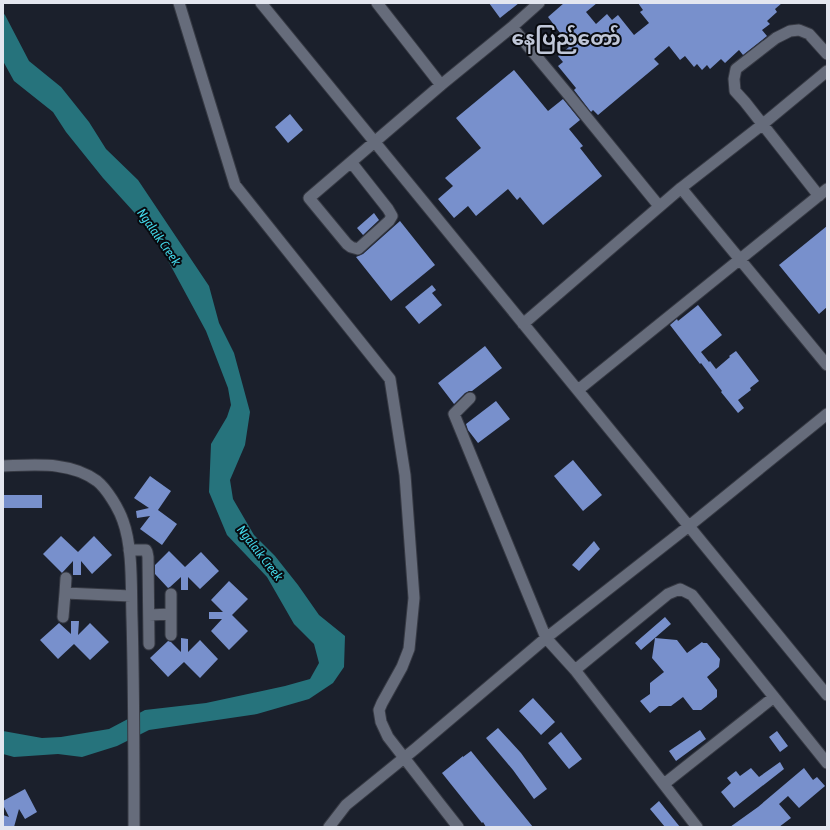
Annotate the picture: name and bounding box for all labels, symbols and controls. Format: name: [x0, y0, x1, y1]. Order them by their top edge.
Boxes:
district label: နေပြည်တော်: [511, 25, 621, 54]
water label: Ngalaik Creek: [134, 206, 184, 269]
water label: Ngalaik Creek: [234, 522, 286, 584]

